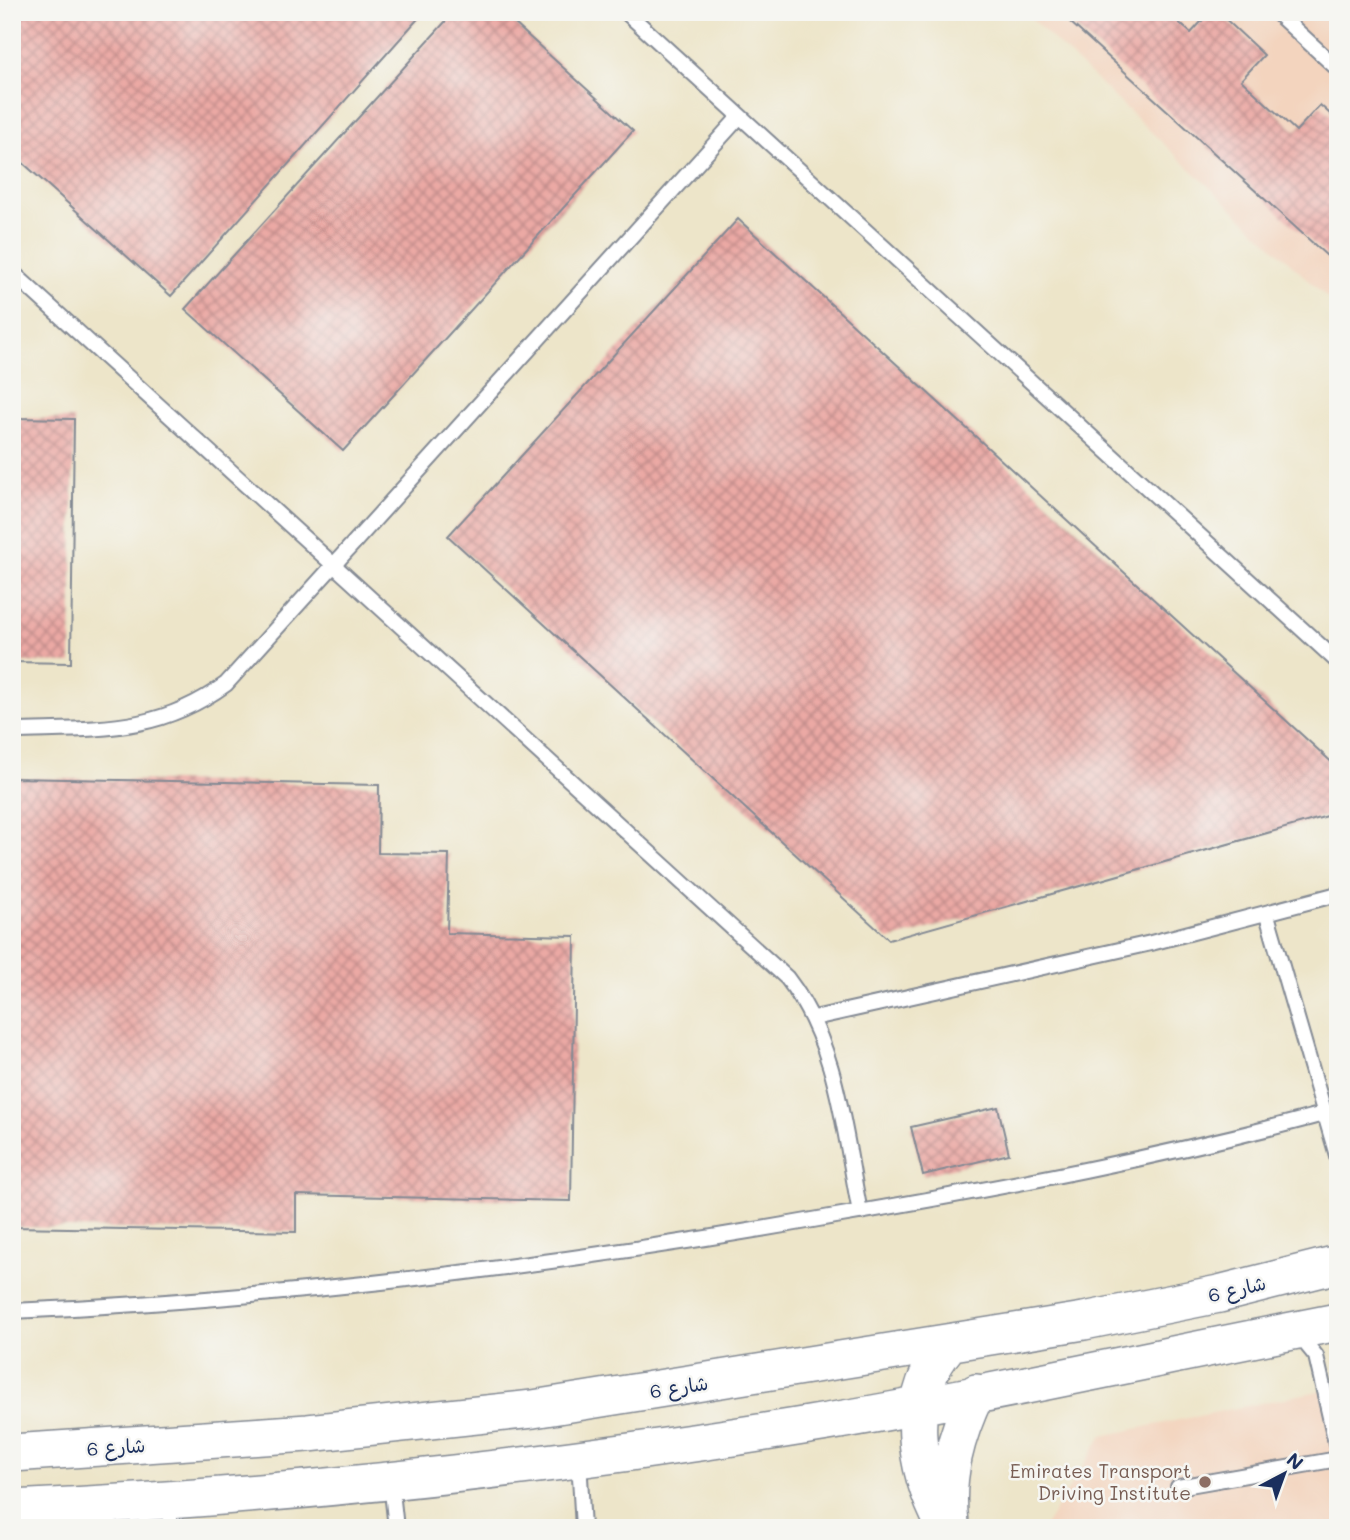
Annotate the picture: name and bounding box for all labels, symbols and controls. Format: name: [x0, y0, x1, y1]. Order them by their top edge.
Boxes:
street label: شارع 6: [1205, 1270, 1269, 1309]
street label: شارع 6: [648, 1370, 710, 1405]
street label: شارع 6: [86, 1432, 146, 1463]
north arrow: [1248, 1438, 1318, 1508]
text: N: [1282, 1447, 1309, 1475]
place label: Emirates Transport Driving Institute: [1010, 1458, 1191, 1505]
marker: Emirates Transport Driving Institute: [1197, 1474, 1213, 1490]

